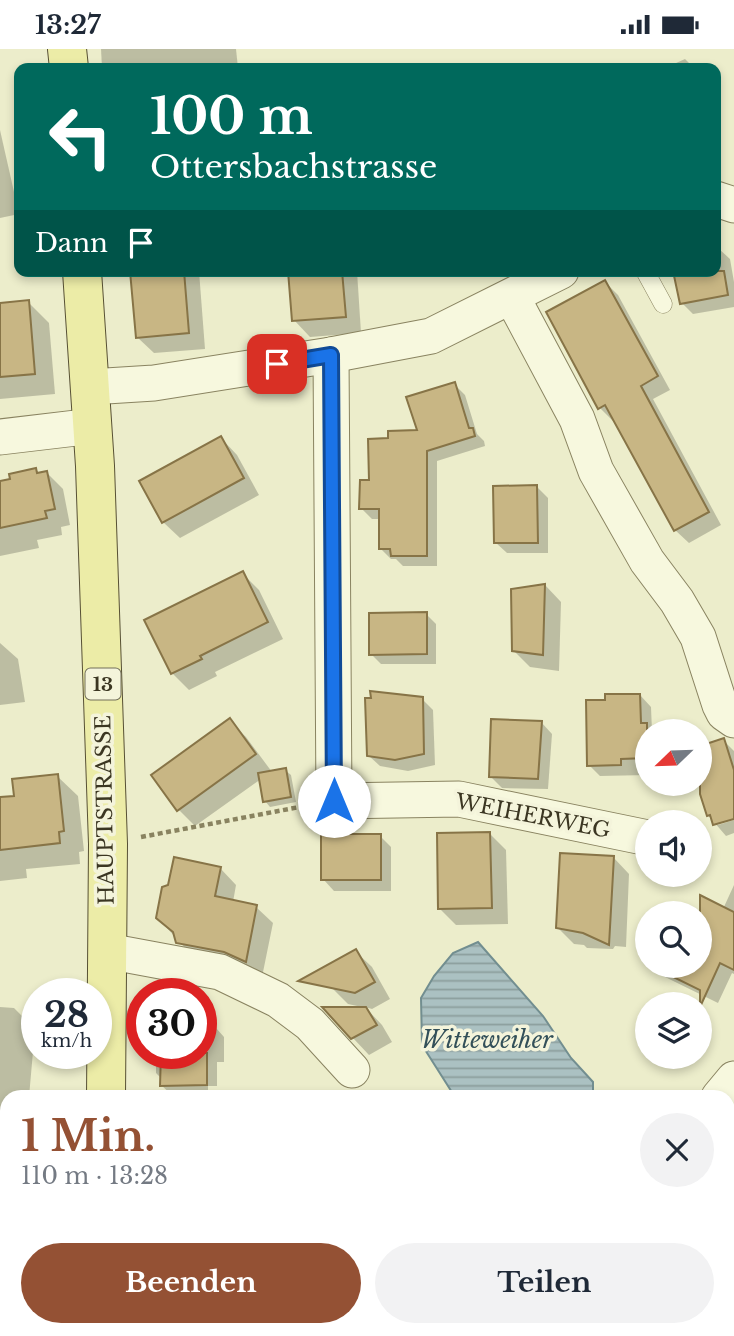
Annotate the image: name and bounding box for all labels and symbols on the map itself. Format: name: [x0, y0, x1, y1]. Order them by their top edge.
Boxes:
pin: [247, 334, 307, 394]
road number: 13: [86, 669, 120, 699]
street label: HAUPTSTRASSE: [90, 715, 120, 905]
north arrow: [635, 719, 712, 796]
position arrow: [297, 764, 371, 838]
street label: WEIHERWEG: [452, 788, 613, 844]
speed limit sign: 30: [126, 978, 217, 1069]
water label: Witteweiher: [421, 1026, 554, 1054]

